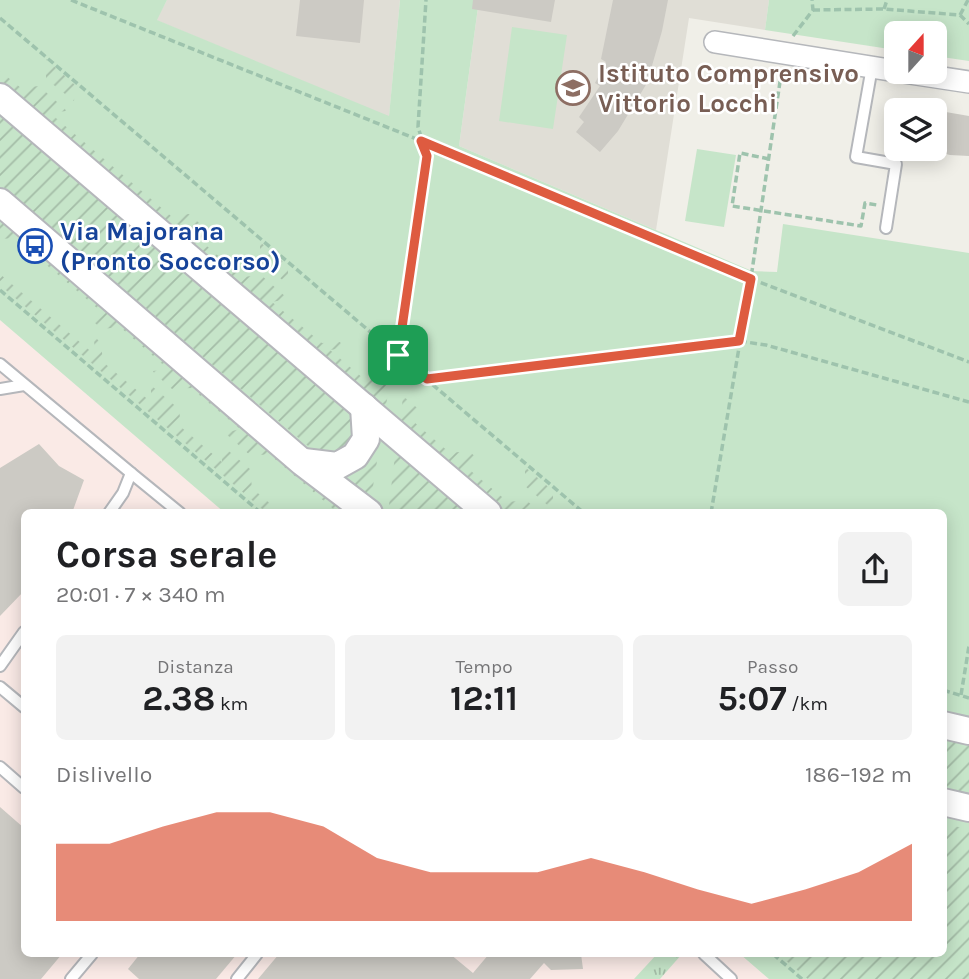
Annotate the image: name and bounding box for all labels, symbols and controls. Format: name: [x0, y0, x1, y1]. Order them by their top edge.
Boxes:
north arrow: [884, 21, 947, 84]
map controls: [884, 21, 947, 161]
place label: Istituto Comprensivo Vittorio Locchi: [598, 58, 859, 119]
school or university icon: Istituto Comprensivo Vittorio Locchi: [554, 69, 592, 107]
button: layers: [884, 98, 947, 161]
place label: Via Majorana (Pronto Soccorso): [60, 216, 281, 277]
bus stop icon: Via Majorana (Pronto Soccorso): [16, 227, 54, 265]
pin: [368, 325, 428, 385]
icon: arrive: [379, 336, 417, 374]
text: Corsa serale: [56, 532, 277, 577]
button: share: [838, 532, 912, 606]
text: 20:01 · 7 × 340 m: [56, 581, 225, 608]
text: Distanza: [157, 656, 234, 678]
text: Tempo: [455, 656, 513, 678]
text: Passo: [747, 656, 798, 678]
text: 2.38: [142, 678, 215, 719]
text: 12:11: [450, 678, 518, 719]
text: 5:07: [717, 678, 787, 719]
text: km: [215, 693, 248, 715]
text: /km: [787, 693, 828, 715]
text: Dislivello: [56, 761, 152, 788]
text: 186–192 m: [805, 761, 912, 788]

